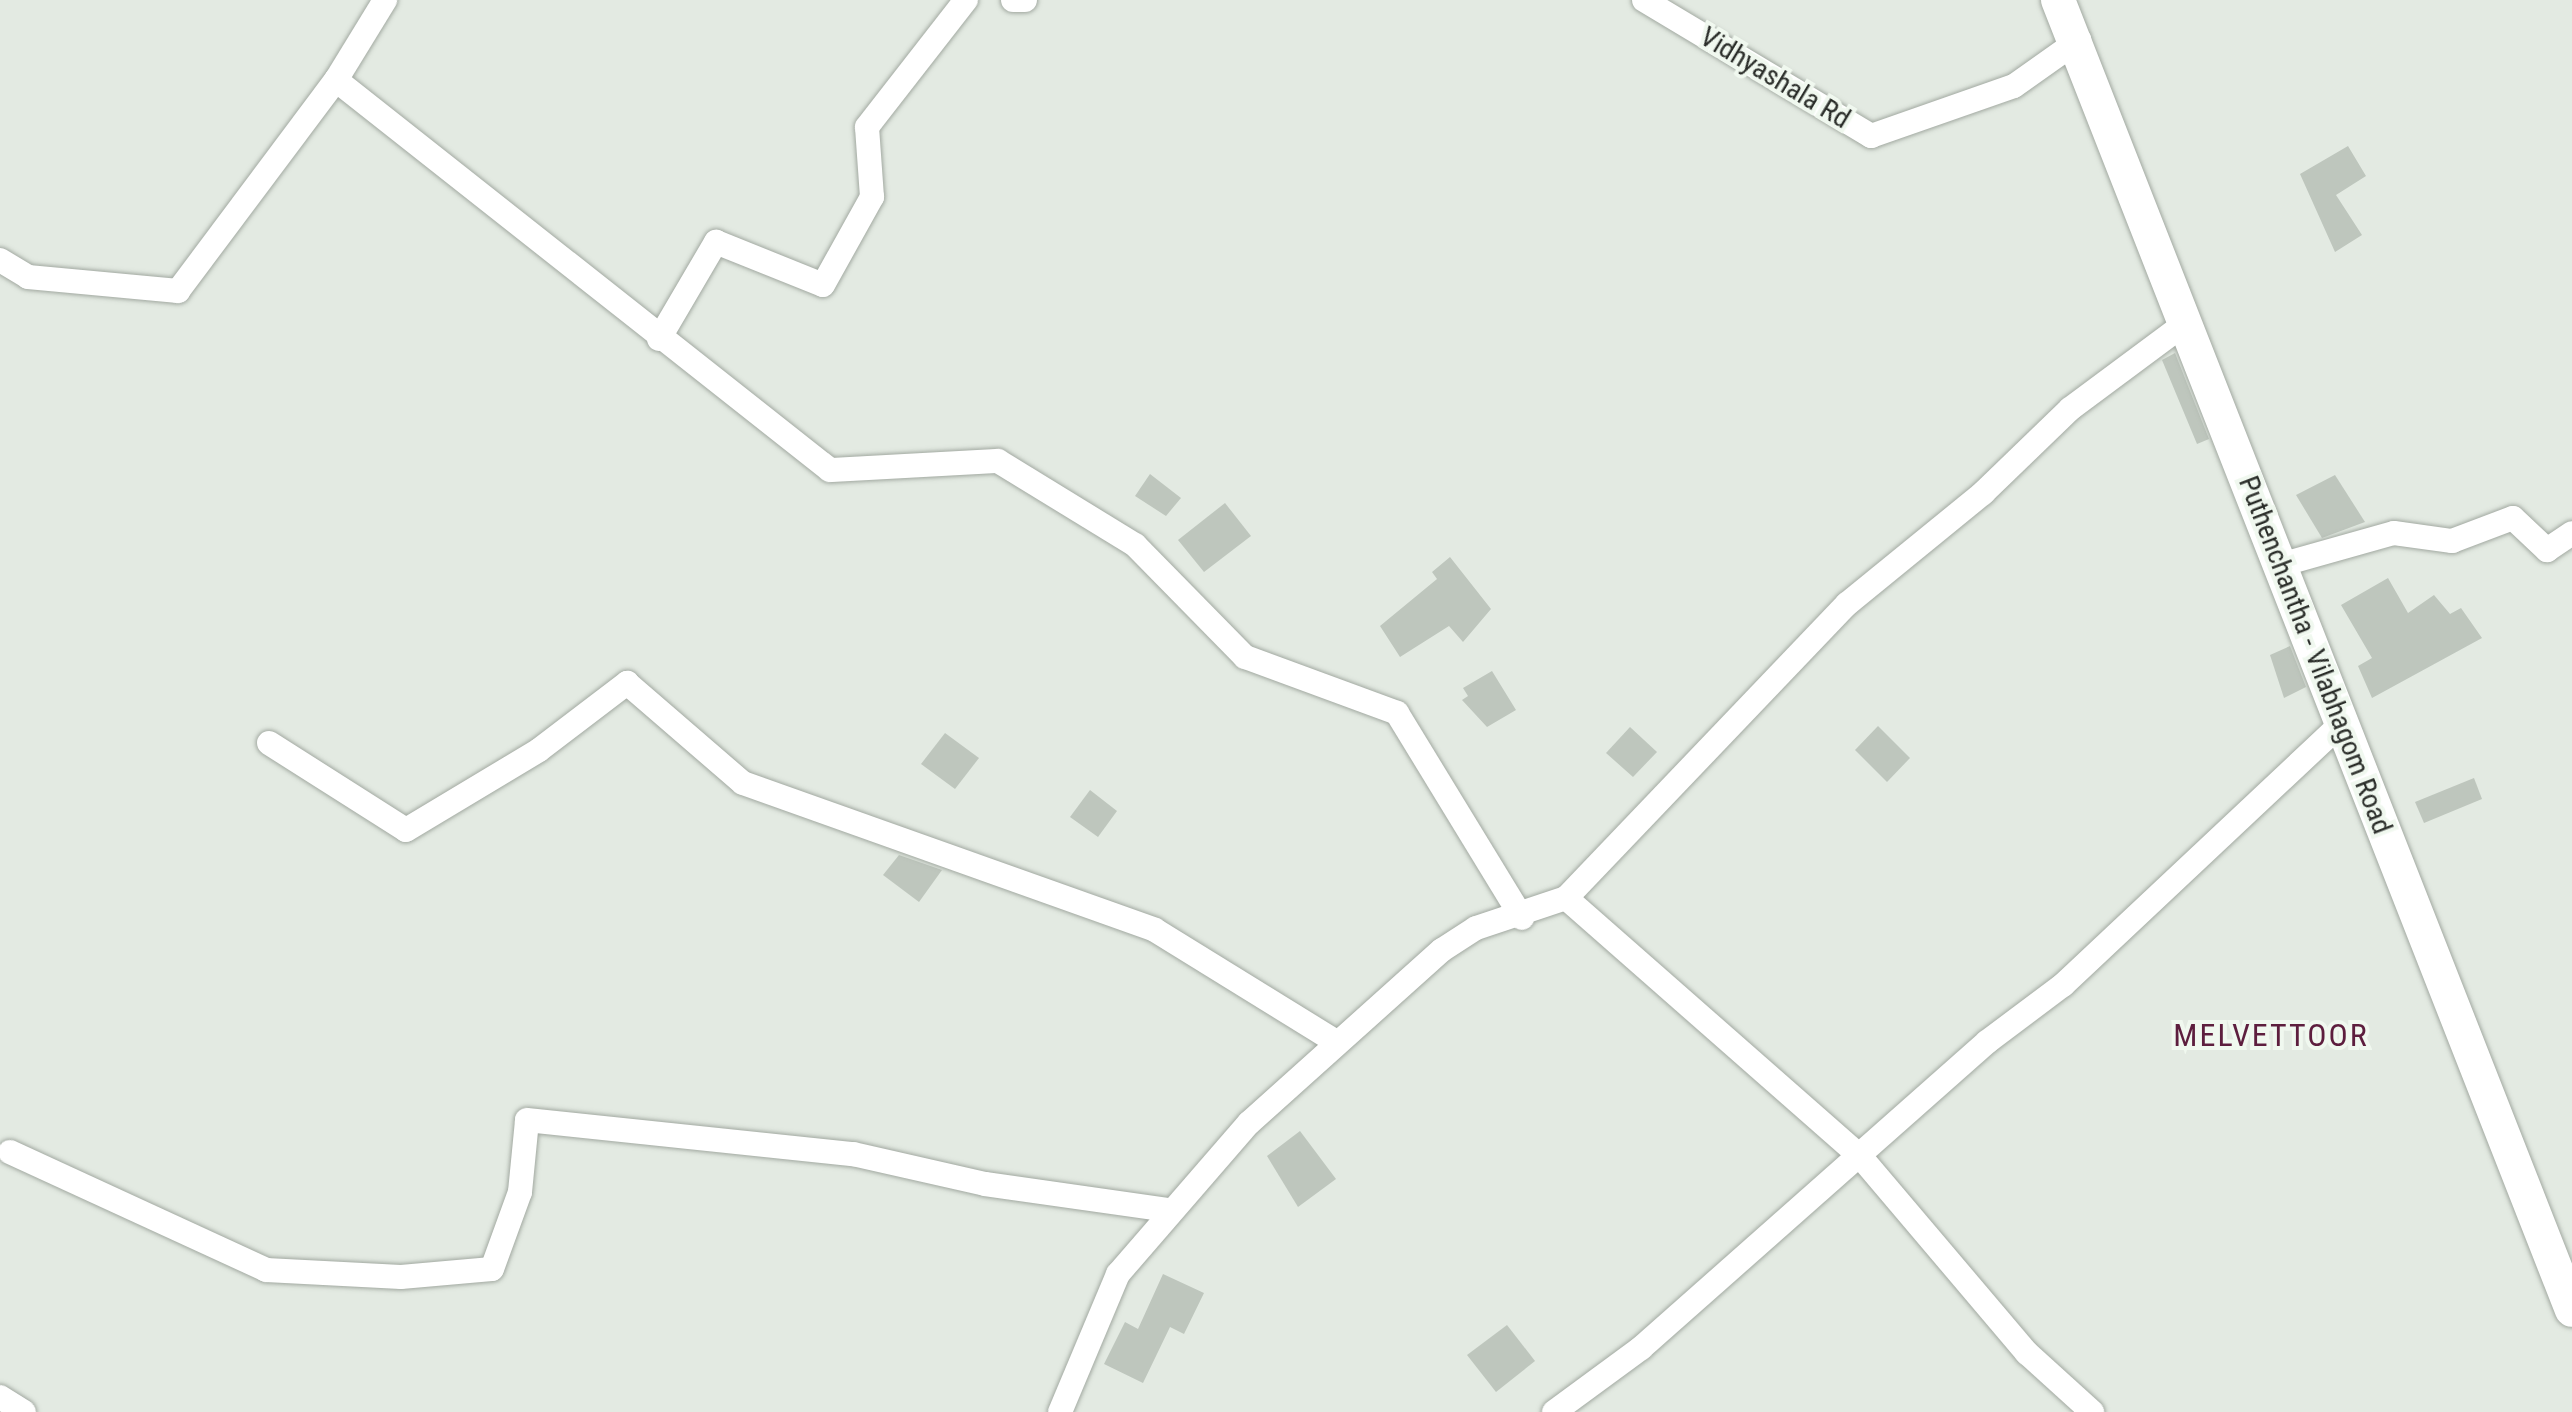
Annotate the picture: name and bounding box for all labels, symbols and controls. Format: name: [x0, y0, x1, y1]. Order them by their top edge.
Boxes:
street label: Vidhyashala Rd: [1694, 20, 1856, 136]
street label: Puthenchantha - Vilabhagom Road: [2231, 471, 2399, 839]
district label: MELVETTOOR: [2173, 1016, 2369, 1054]

